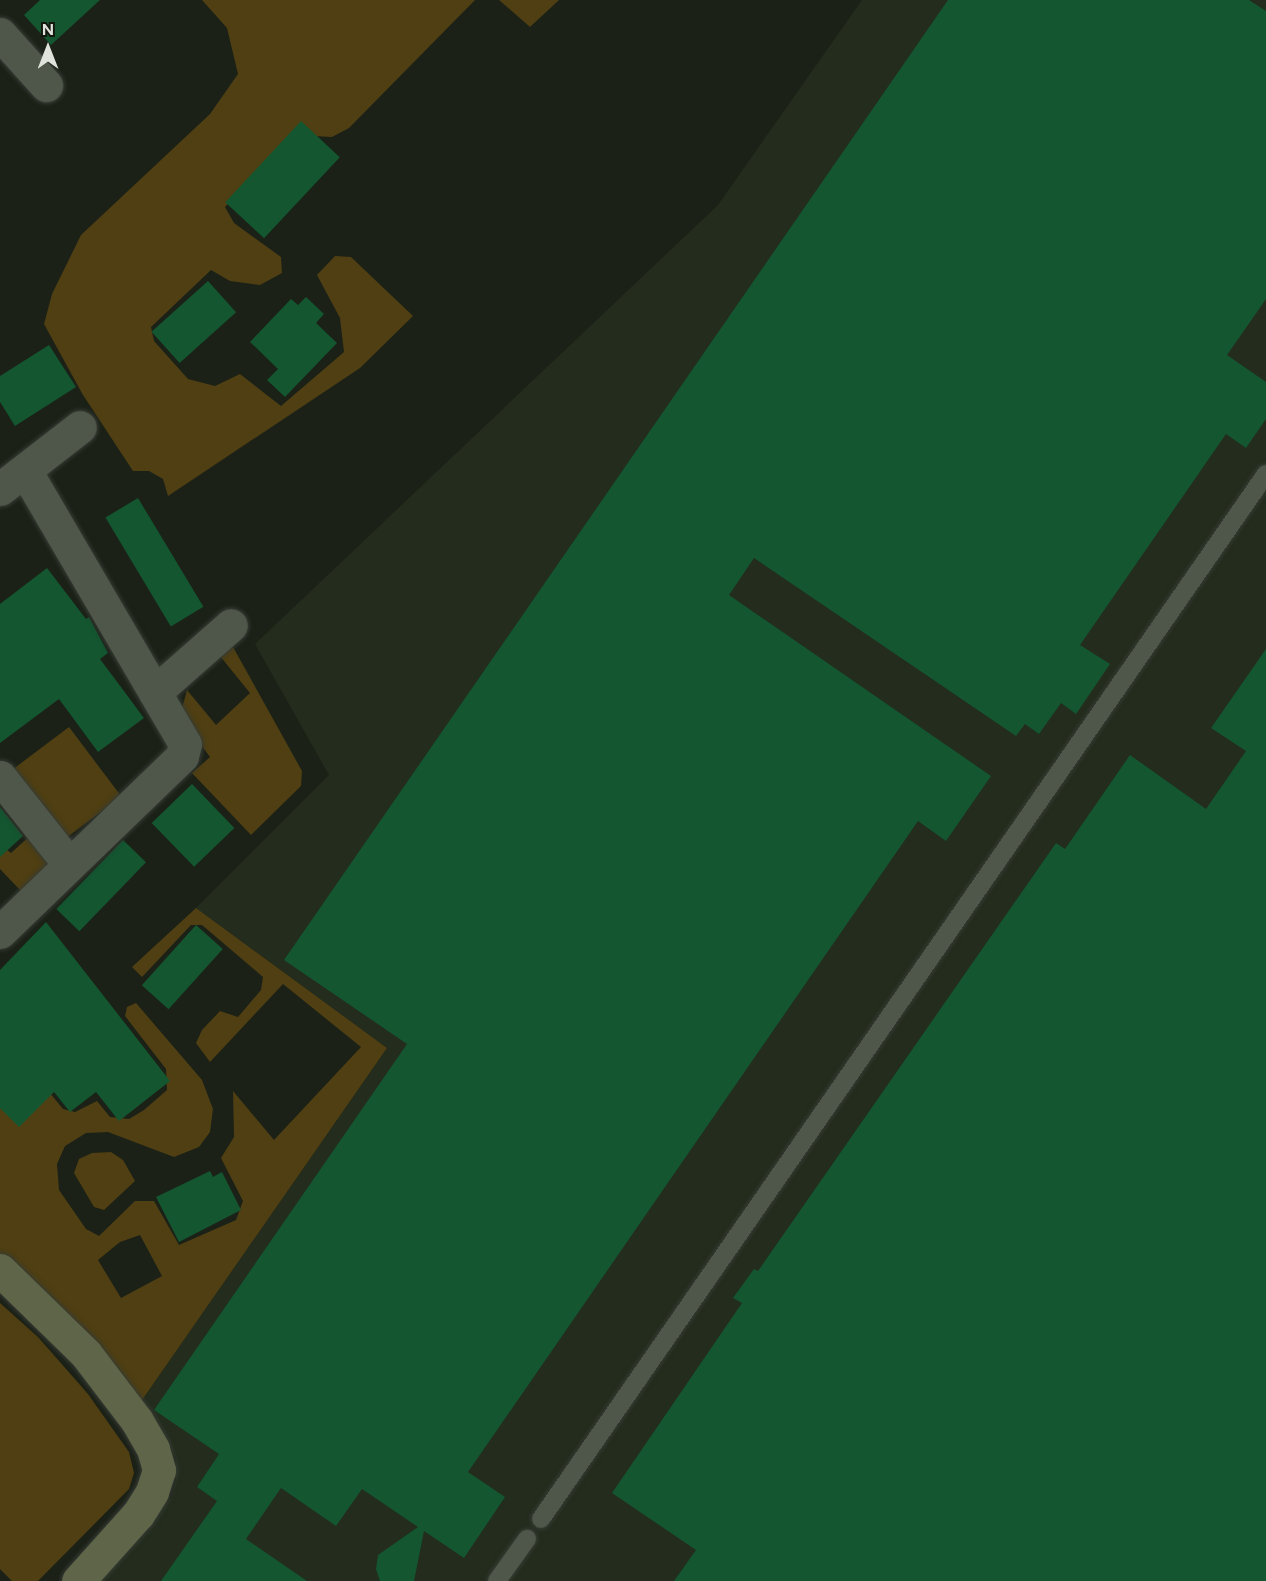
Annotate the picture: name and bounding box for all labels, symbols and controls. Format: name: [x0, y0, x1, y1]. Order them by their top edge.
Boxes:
north arrow: [18, 18, 78, 78]
text: N: [42, 20, 54, 39]

